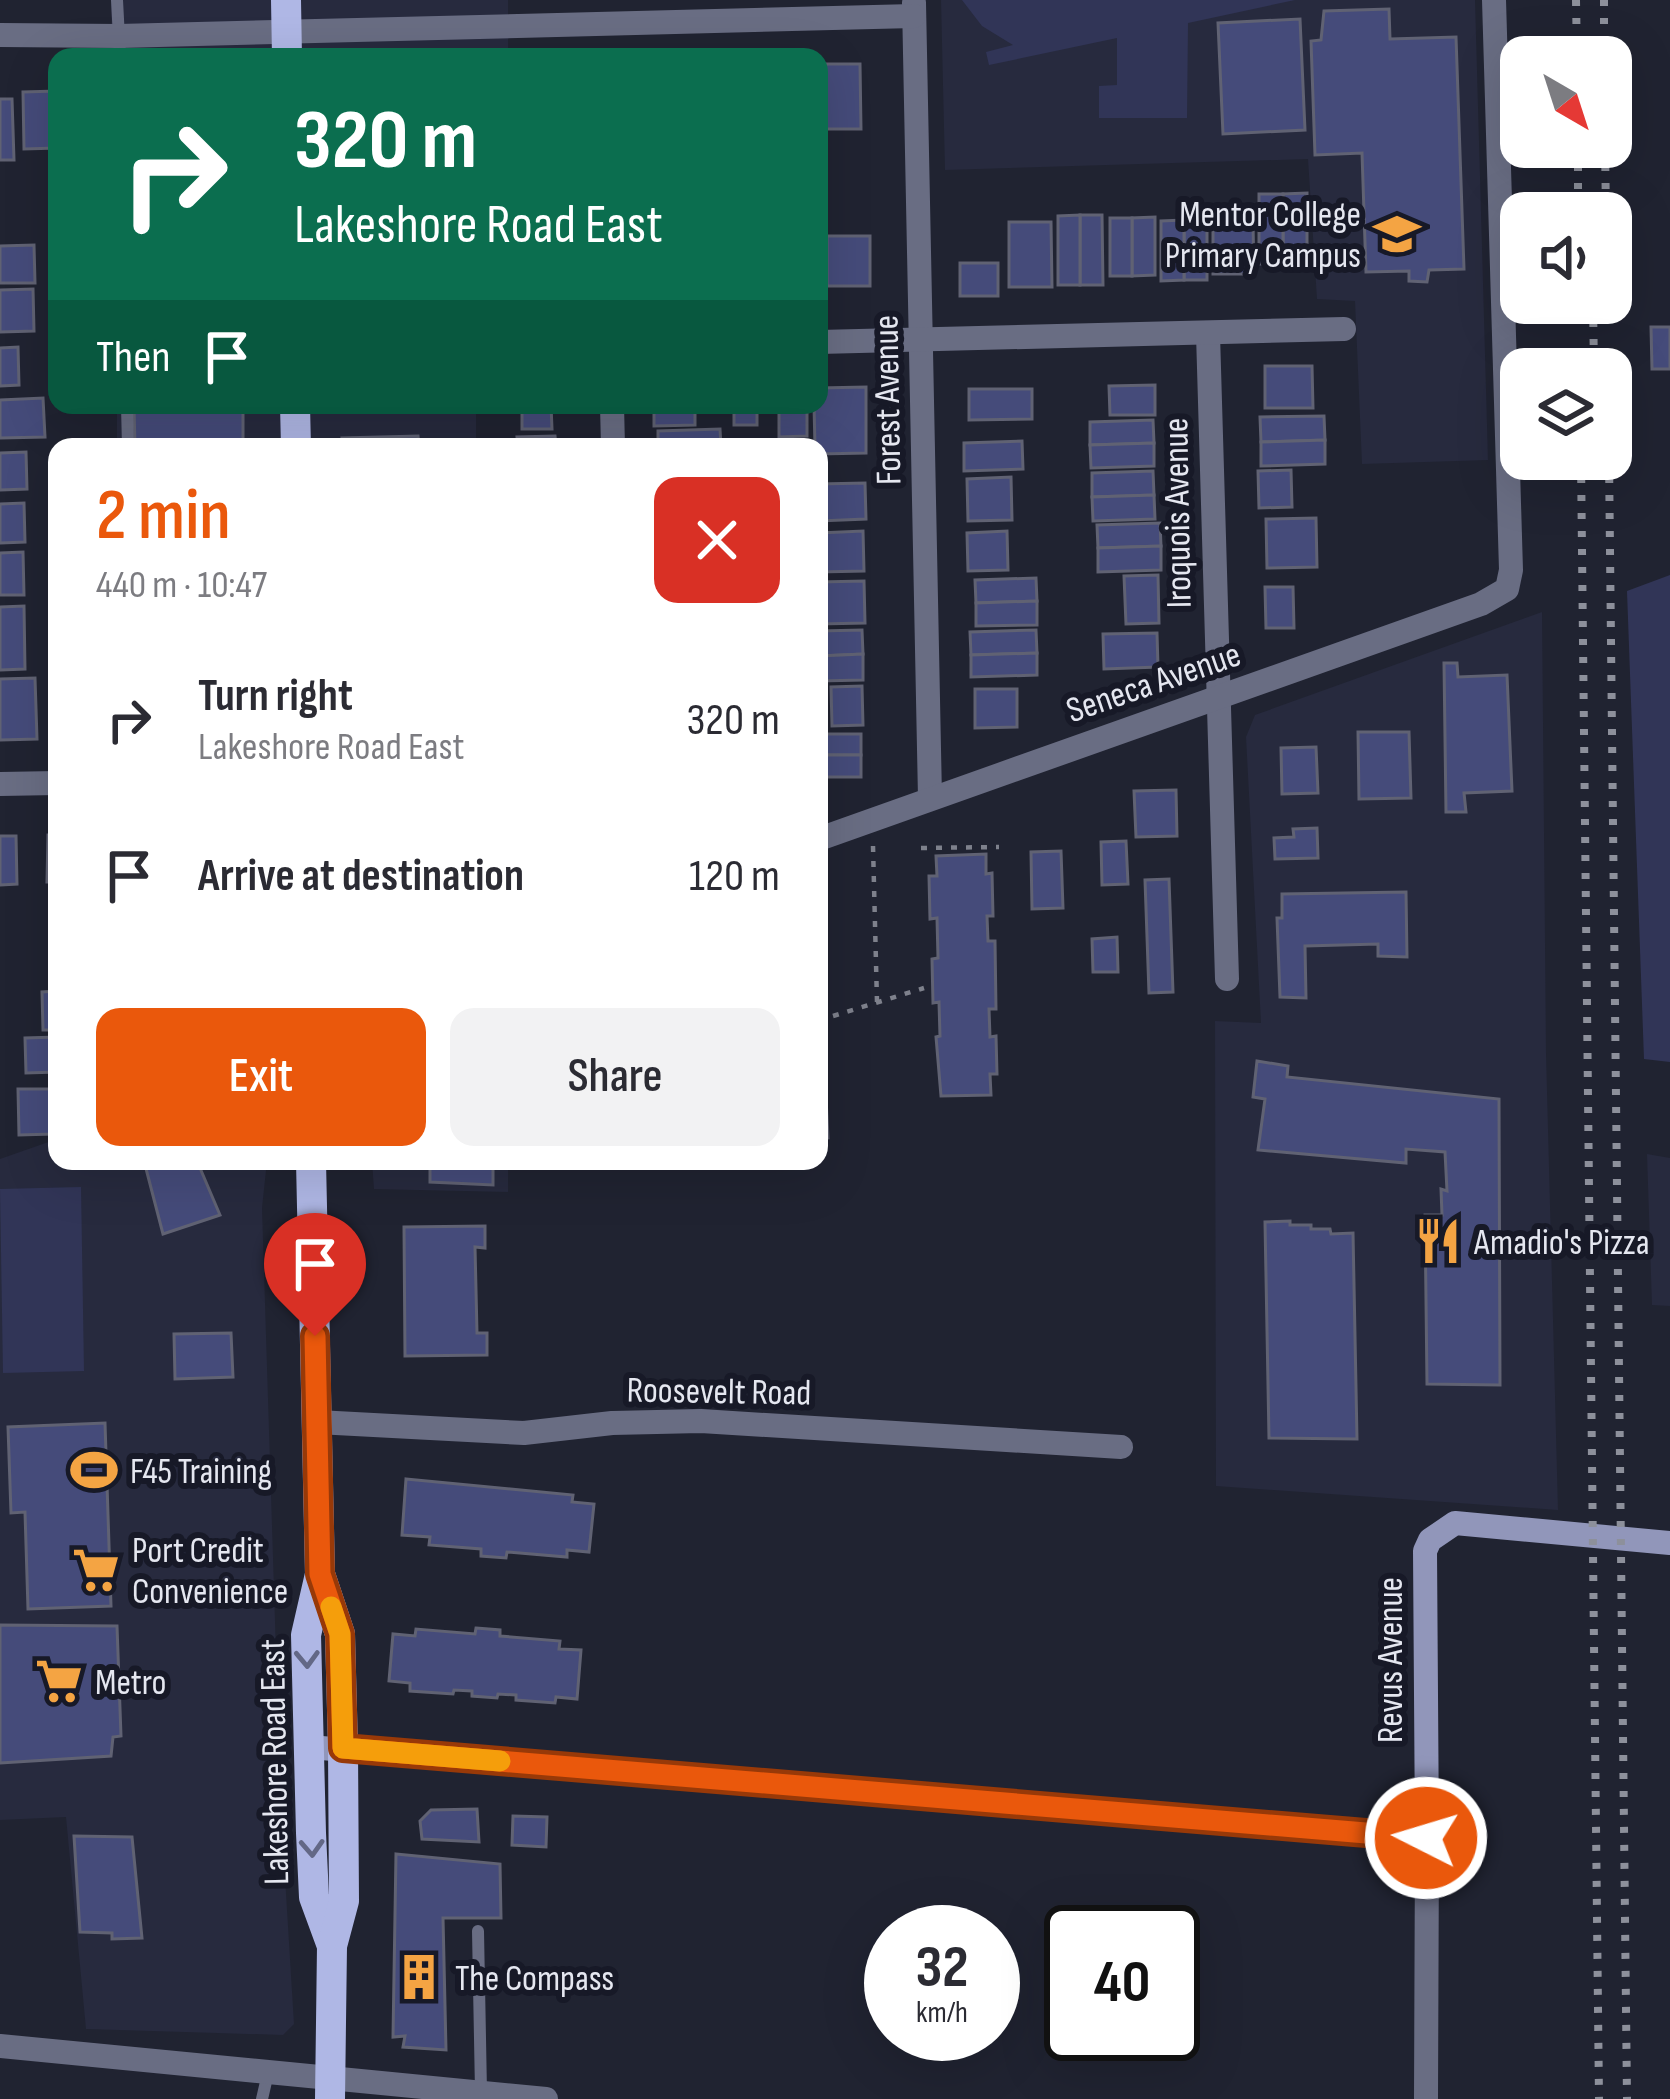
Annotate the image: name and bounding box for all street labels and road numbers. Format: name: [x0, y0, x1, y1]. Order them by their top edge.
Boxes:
street label: Forest Avenue: [866, 315, 911, 485]
street label: Iroquois Avenue: [1155, 417, 1202, 608]
street label: Seneca Avenue: [1061, 634, 1247, 733]
street label: Roosevelt Road: [626, 1369, 812, 1416]
street label: Revus Avenue: [1370, 1577, 1413, 1743]
street label: Lakeshore Road East: [252, 1639, 299, 1885]

